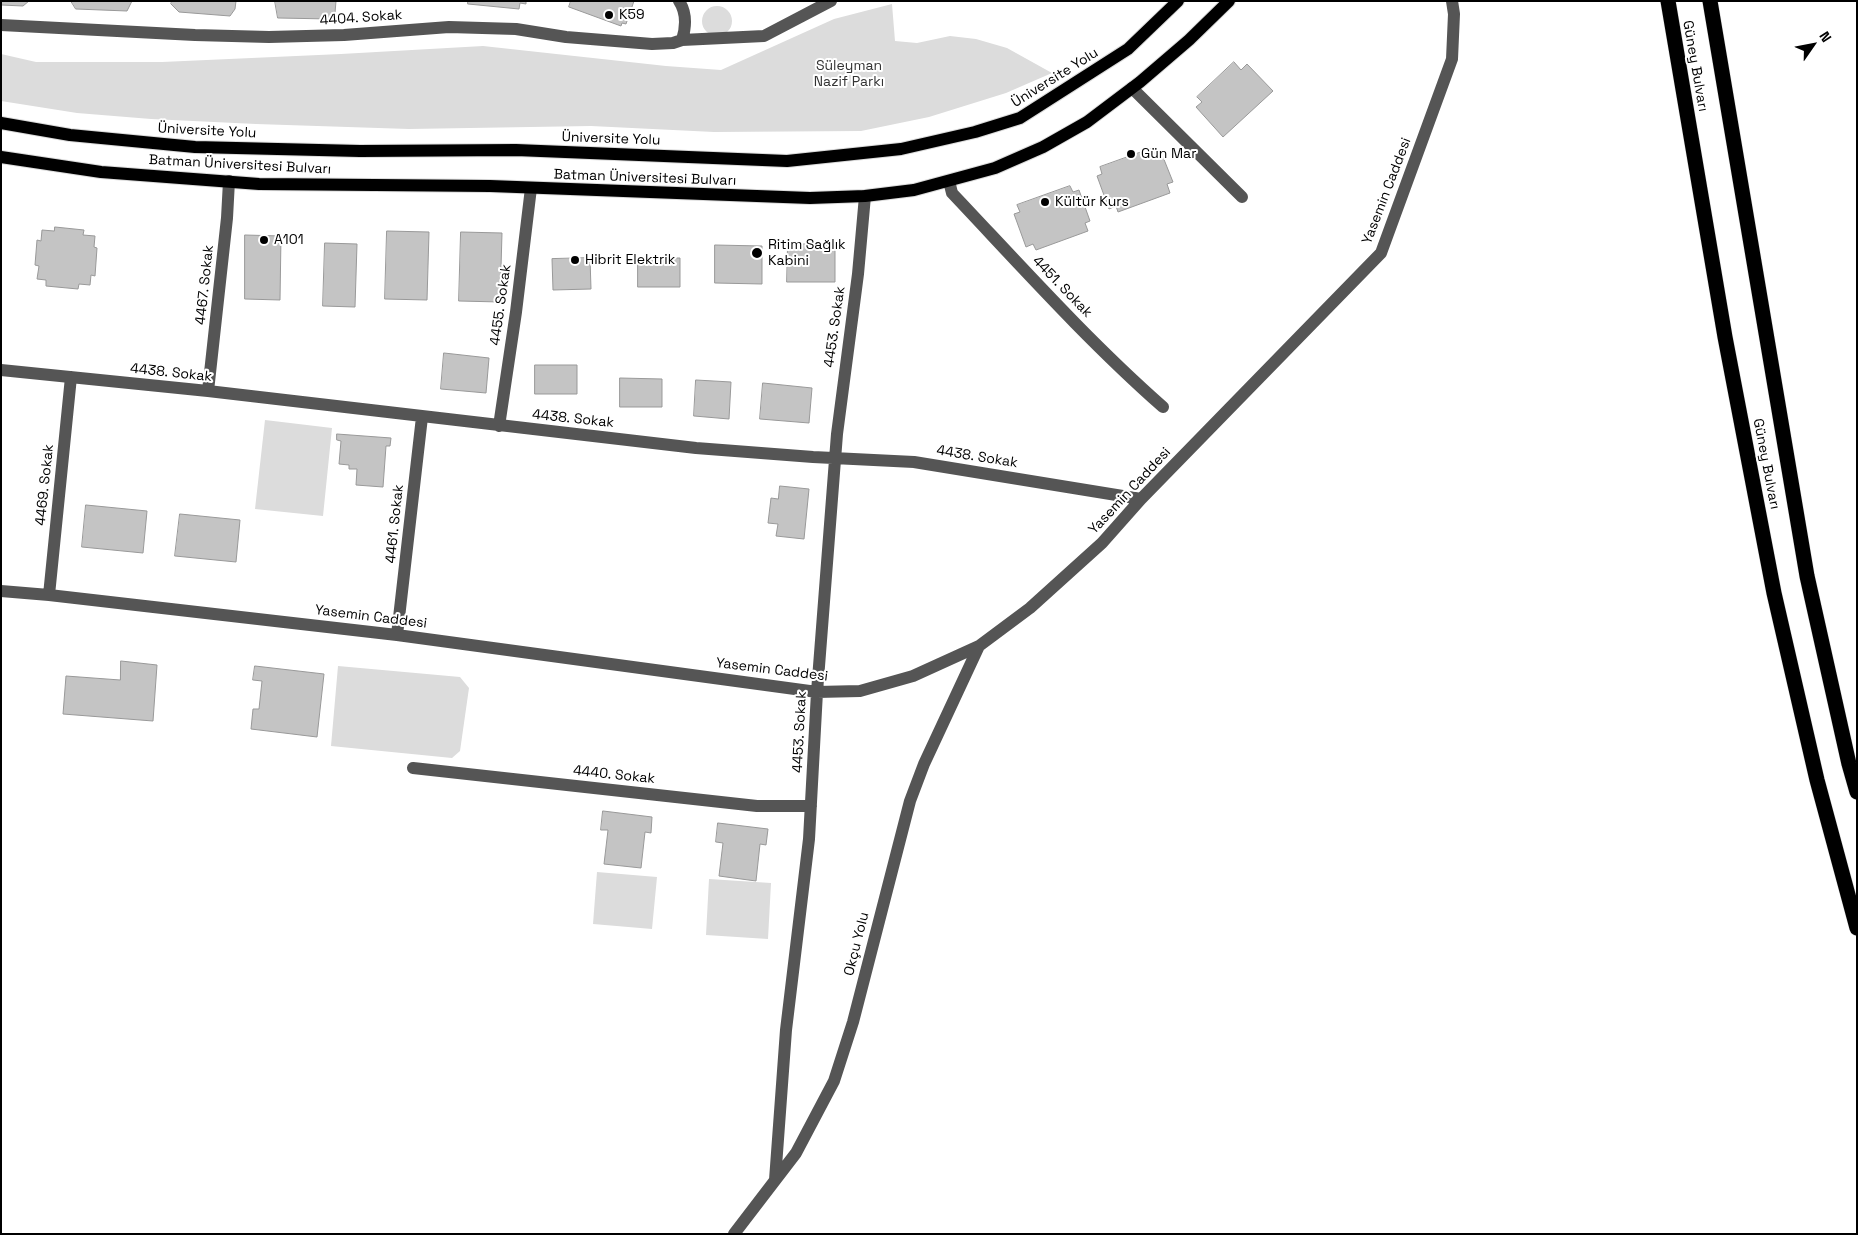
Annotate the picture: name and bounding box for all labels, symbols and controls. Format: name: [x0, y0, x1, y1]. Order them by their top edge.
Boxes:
street label: 4404. Sokak: [319, 7, 403, 29]
place label: K59: [619, 7, 644, 23]
marker: K59: [603, 9, 615, 21]
street label: Güney Bulvarı: [1679, 19, 1711, 113]
north arrow: [1788, 20, 1838, 70]
text: N: [1815, 28, 1836, 46]
street label: Üniversite Yolu: [1009, 45, 1101, 111]
park label: Süleyman Nazif Parkı: [814, 58, 884, 90]
street label: Üniversite Yolu: [157, 120, 257, 142]
street label: Üniversite Yolu: [561, 129, 661, 149]
street label: Yasemin Caddesi: [1359, 135, 1415, 247]
place label: Gün Mar: [1141, 146, 1196, 162]
marker: Gün Mar: [1125, 148, 1137, 160]
street label: Batman Üniversitesi Bulvarı: [148, 152, 332, 178]
street label: Batman Üniversitesi Bulvarı: [553, 166, 737, 190]
place label: Kültür Kurs: [1055, 194, 1129, 210]
marker: Kültür Kurs: [1039, 196, 1051, 208]
place label: A101: [274, 232, 303, 248]
marker: A101: [258, 234, 270, 246]
place label: Ritim Sağlık Kabini: [768, 237, 846, 270]
street label: 4467. Sokak: [192, 244, 218, 326]
marker: Ritim Sağlık Kabini: [750, 246, 764, 260]
place label: Hibrit Elektrik: [585, 252, 675, 268]
street label: 4451. Sokak: [1029, 253, 1095, 321]
marker: Hibrit Elektrik: [569, 254, 581, 266]
street label: 4455. Sokak: [487, 263, 515, 347]
street label: 4453. Sokak: [821, 285, 849, 369]
street label: 4438. Sokak: [129, 360, 213, 386]
street label: 4438. Sokak: [531, 406, 615, 432]
street label: Güney Bulvarı: [1749, 417, 1783, 511]
street label: 4438. Sokak: [935, 442, 1019, 472]
street label: 4469. Sokak: [32, 443, 58, 527]
street label: Yasemin Caddesi: [1085, 444, 1175, 538]
street label: 4461. Sokak: [383, 484, 407, 564]
street label: Yasemin Caddesi: [314, 602, 428, 632]
street label: Yasemin Caddesi: [715, 655, 829, 685]
street label: 4453. Sokak: [789, 691, 811, 773]
street label: 4440. Sokak: [572, 762, 656, 788]
street label: Okçu Yolu: [841, 910, 873, 978]

